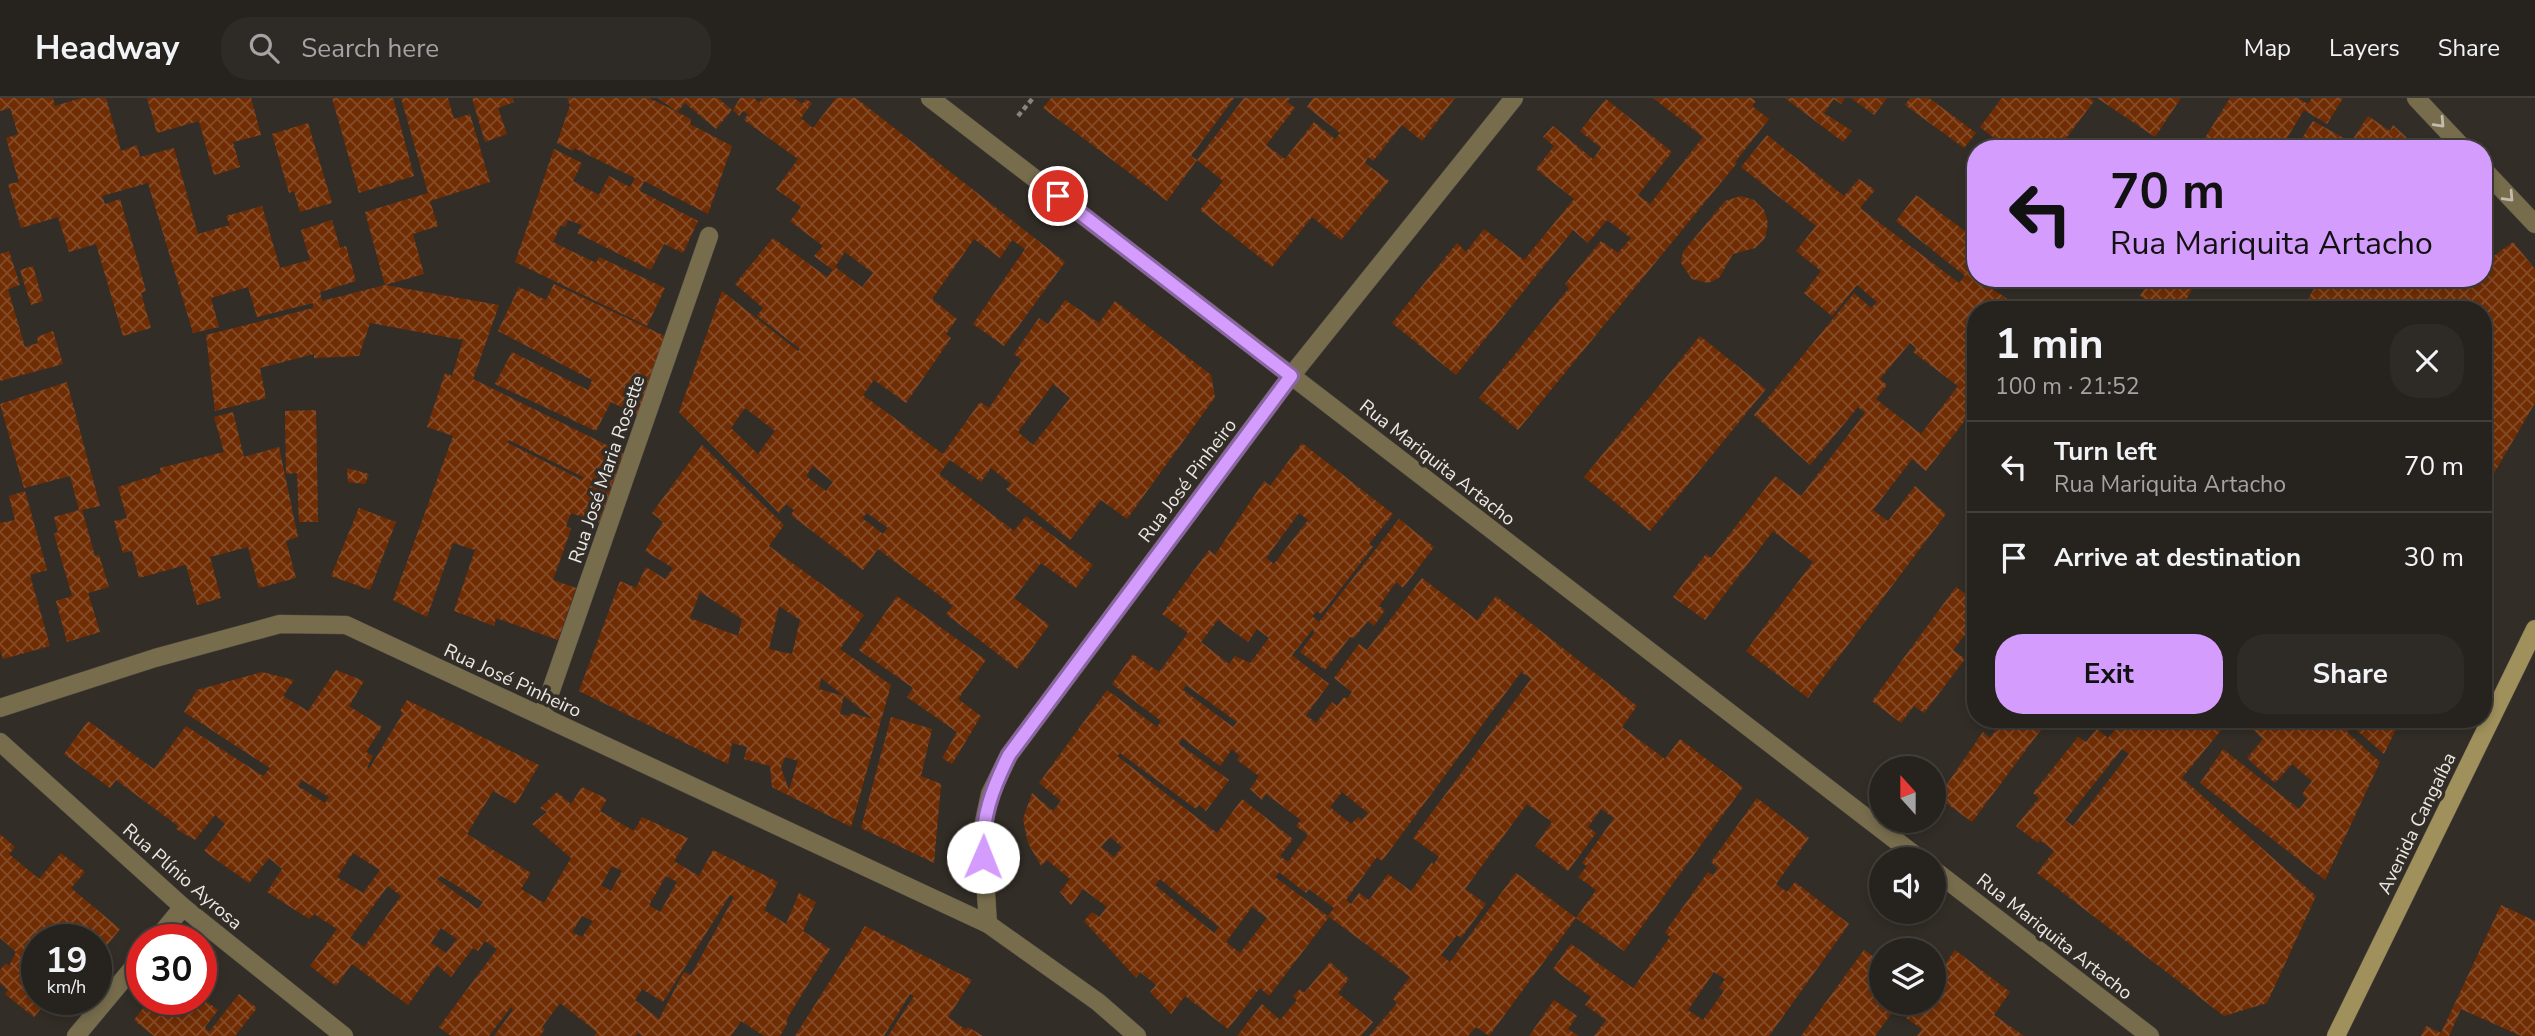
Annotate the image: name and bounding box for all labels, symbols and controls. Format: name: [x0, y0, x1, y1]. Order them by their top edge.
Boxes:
search box: [221, 17, 711, 80]
text: Headway: [35, 26, 179, 71]
icon: search: [245, 29, 283, 67]
text: Search here: [301, 31, 439, 66]
text: Map: [2244, 32, 2291, 64]
text: Layers: [2329, 32, 2400, 64]
text: Share: [2438, 32, 2500, 64]
one-way arrow: [2431, 115, 2444, 128]
text: 70 m: [2110, 158, 2225, 225]
pin: [1028, 166, 1088, 226]
icon: left: [1995, 168, 2086, 259]
icon: arrive: [1039, 177, 1077, 215]
one-way arrow: [2501, 189, 2514, 202]
text: Rua Mariquita Artacho: [2110, 222, 2433, 265]
text: 1 min: [1995, 316, 2104, 373]
button: close: [2390, 324, 2464, 398]
text: 100 m · 21:52: [1995, 371, 2140, 402]
street label: Rua José Maria Rosette: [563, 372, 651, 567]
street label: Rua Mariquita Artacho: [1354, 394, 1521, 532]
street label: Rua José Pinheiro: [1133, 413, 1243, 548]
text: Turn left: [2054, 434, 2157, 469]
icon: left: [1995, 448, 2033, 486]
text: 70 m: [2404, 449, 2464, 484]
text: Rua Mariquita Artacho: [2054, 469, 2286, 500]
icon: arrive: [1995, 539, 2033, 577]
text: Arrive at destination: [2054, 540, 2301, 575]
text: 30 m: [2404, 540, 2464, 575]
button: Exit: [1995, 634, 2223, 714]
button: Share: [2237, 634, 2464, 714]
street label: Rua José Pinheiro: [440, 638, 586, 724]
street label: Avenida Cangaíba: [2371, 748, 2462, 899]
north arrow: [1869, 756, 1946, 833]
map controls: [1869, 756, 1946, 1015]
street label: Rua Plínio Ayrosa: [117, 818, 248, 936]
position arrow: [946, 820, 1020, 894]
button: sound: [1869, 847, 1946, 924]
street label: Rua Mariquita Artacho: [1971, 868, 2138, 1006]
speed limit sign: 30: [126, 924, 217, 1015]
text: 19: [45, 937, 88, 984]
button: layers: [1869, 938, 1946, 1015]
text: km/h: [47, 975, 86, 999]

